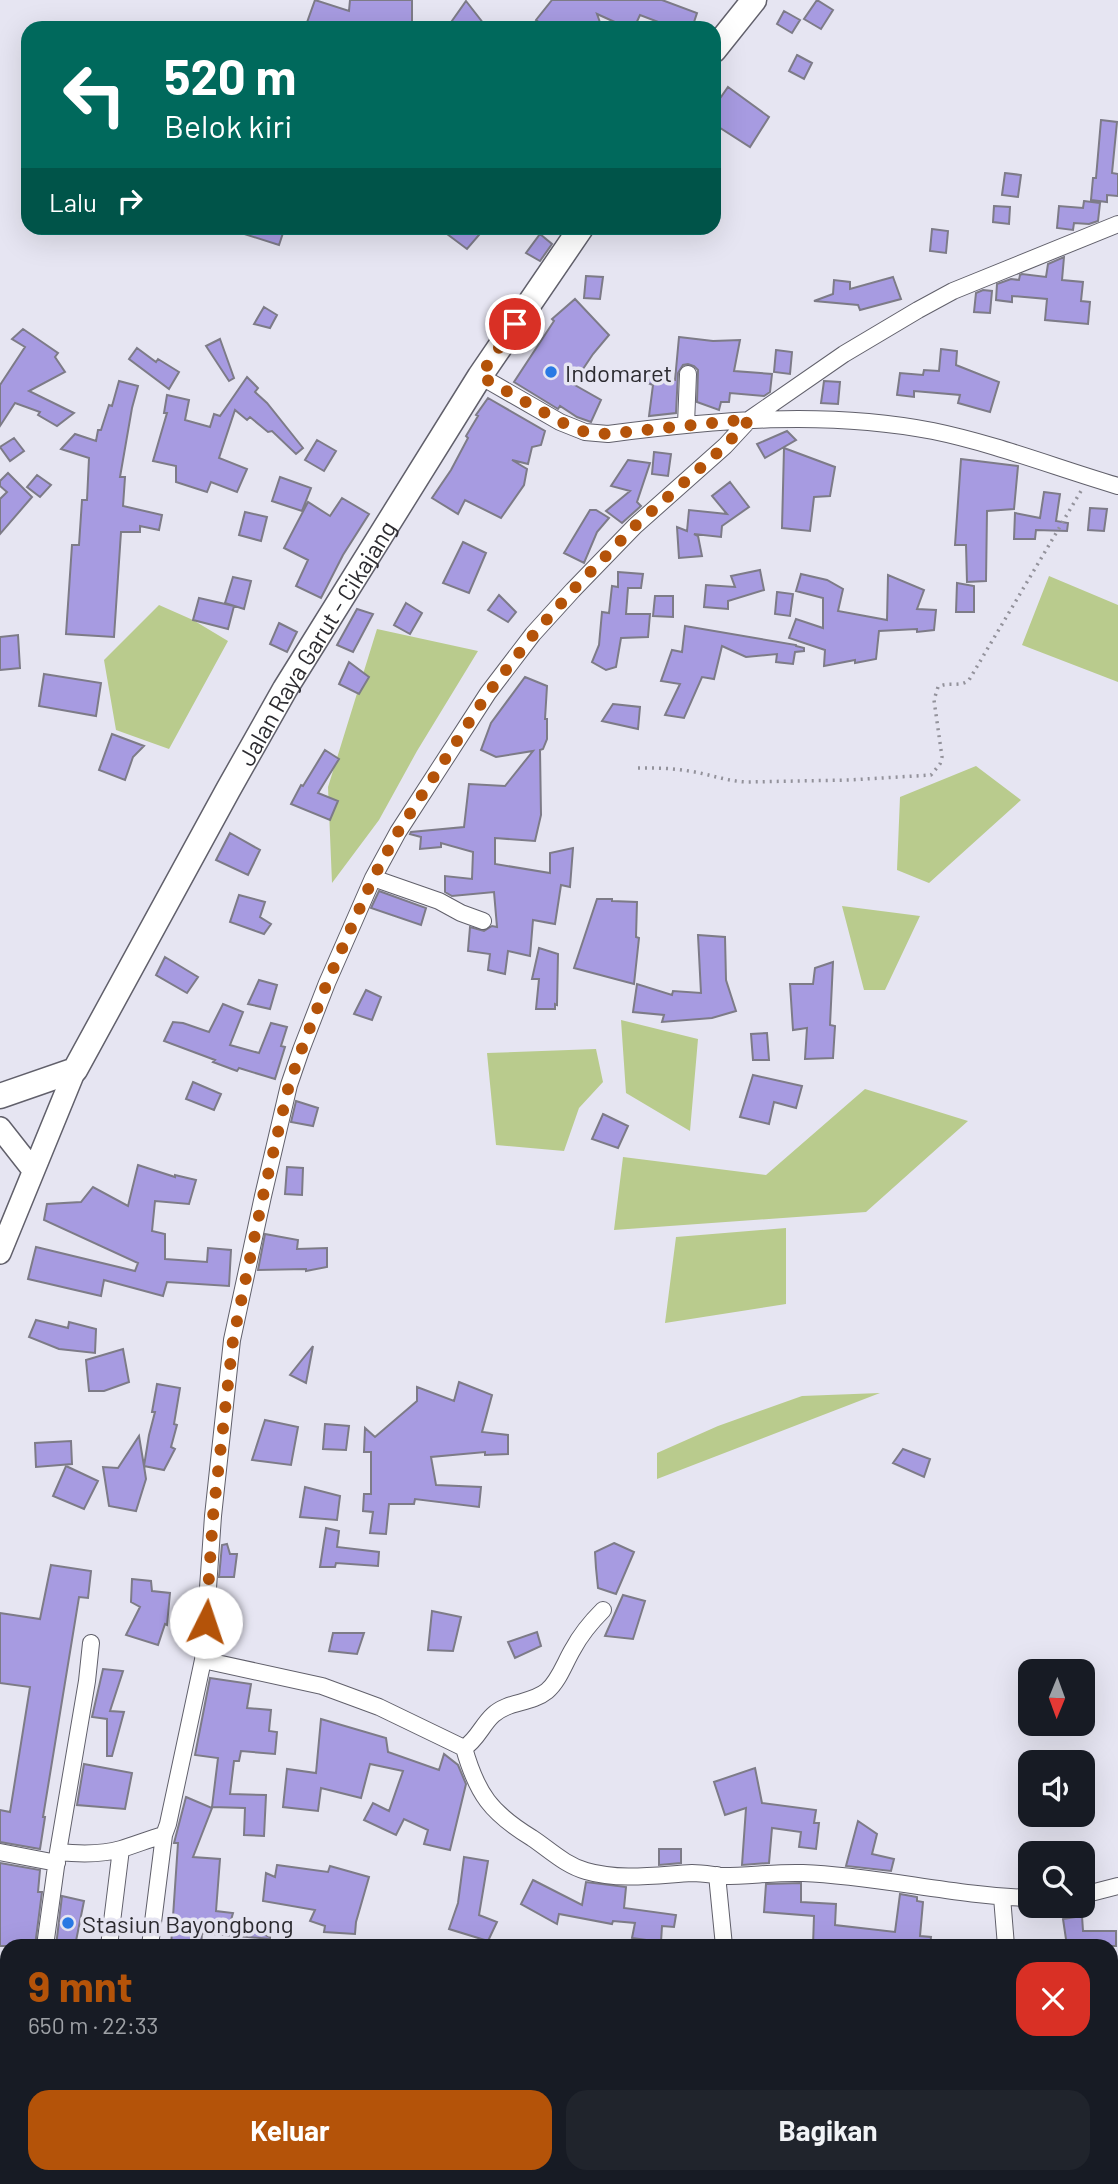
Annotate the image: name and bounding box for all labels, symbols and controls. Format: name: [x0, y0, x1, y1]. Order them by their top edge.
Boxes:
text: 520 m: [164, 46, 297, 105]
icon: left: [49, 49, 140, 140]
text: Belok kiri: [164, 106, 292, 144]
icon: right: [111, 182, 149, 220]
text: Lalu: [49, 186, 97, 217]
pin: [485, 294, 545, 354]
icon: arrive: [496, 305, 534, 343]
place label: Indomaret: [565, 358, 672, 387]
marker: Indomaret: [543, 364, 559, 380]
street label: Jalan Raya Garut - Cikajang: [231, 515, 401, 770]
position arrow: [169, 1585, 243, 1659]
north arrow: [1018, 1659, 1096, 1736]
map controls: [1018, 1659, 1095, 1918]
button: sound: [1018, 1750, 1095, 1827]
button: search: [1018, 1841, 1095, 1918]
place label: Stasiun Bayongbong: [82, 1909, 294, 1938]
marker: Stasiun Bayongbong: [60, 1915, 76, 1931]
text: 9 mnt: [28, 1960, 133, 2010]
button: close: [1016, 1962, 1090, 2036]
text: 650 m · 22:33: [28, 2011, 158, 2039]
button: Keluar: [28, 2090, 552, 2170]
button: Bagikan: [566, 2090, 1090, 2170]

